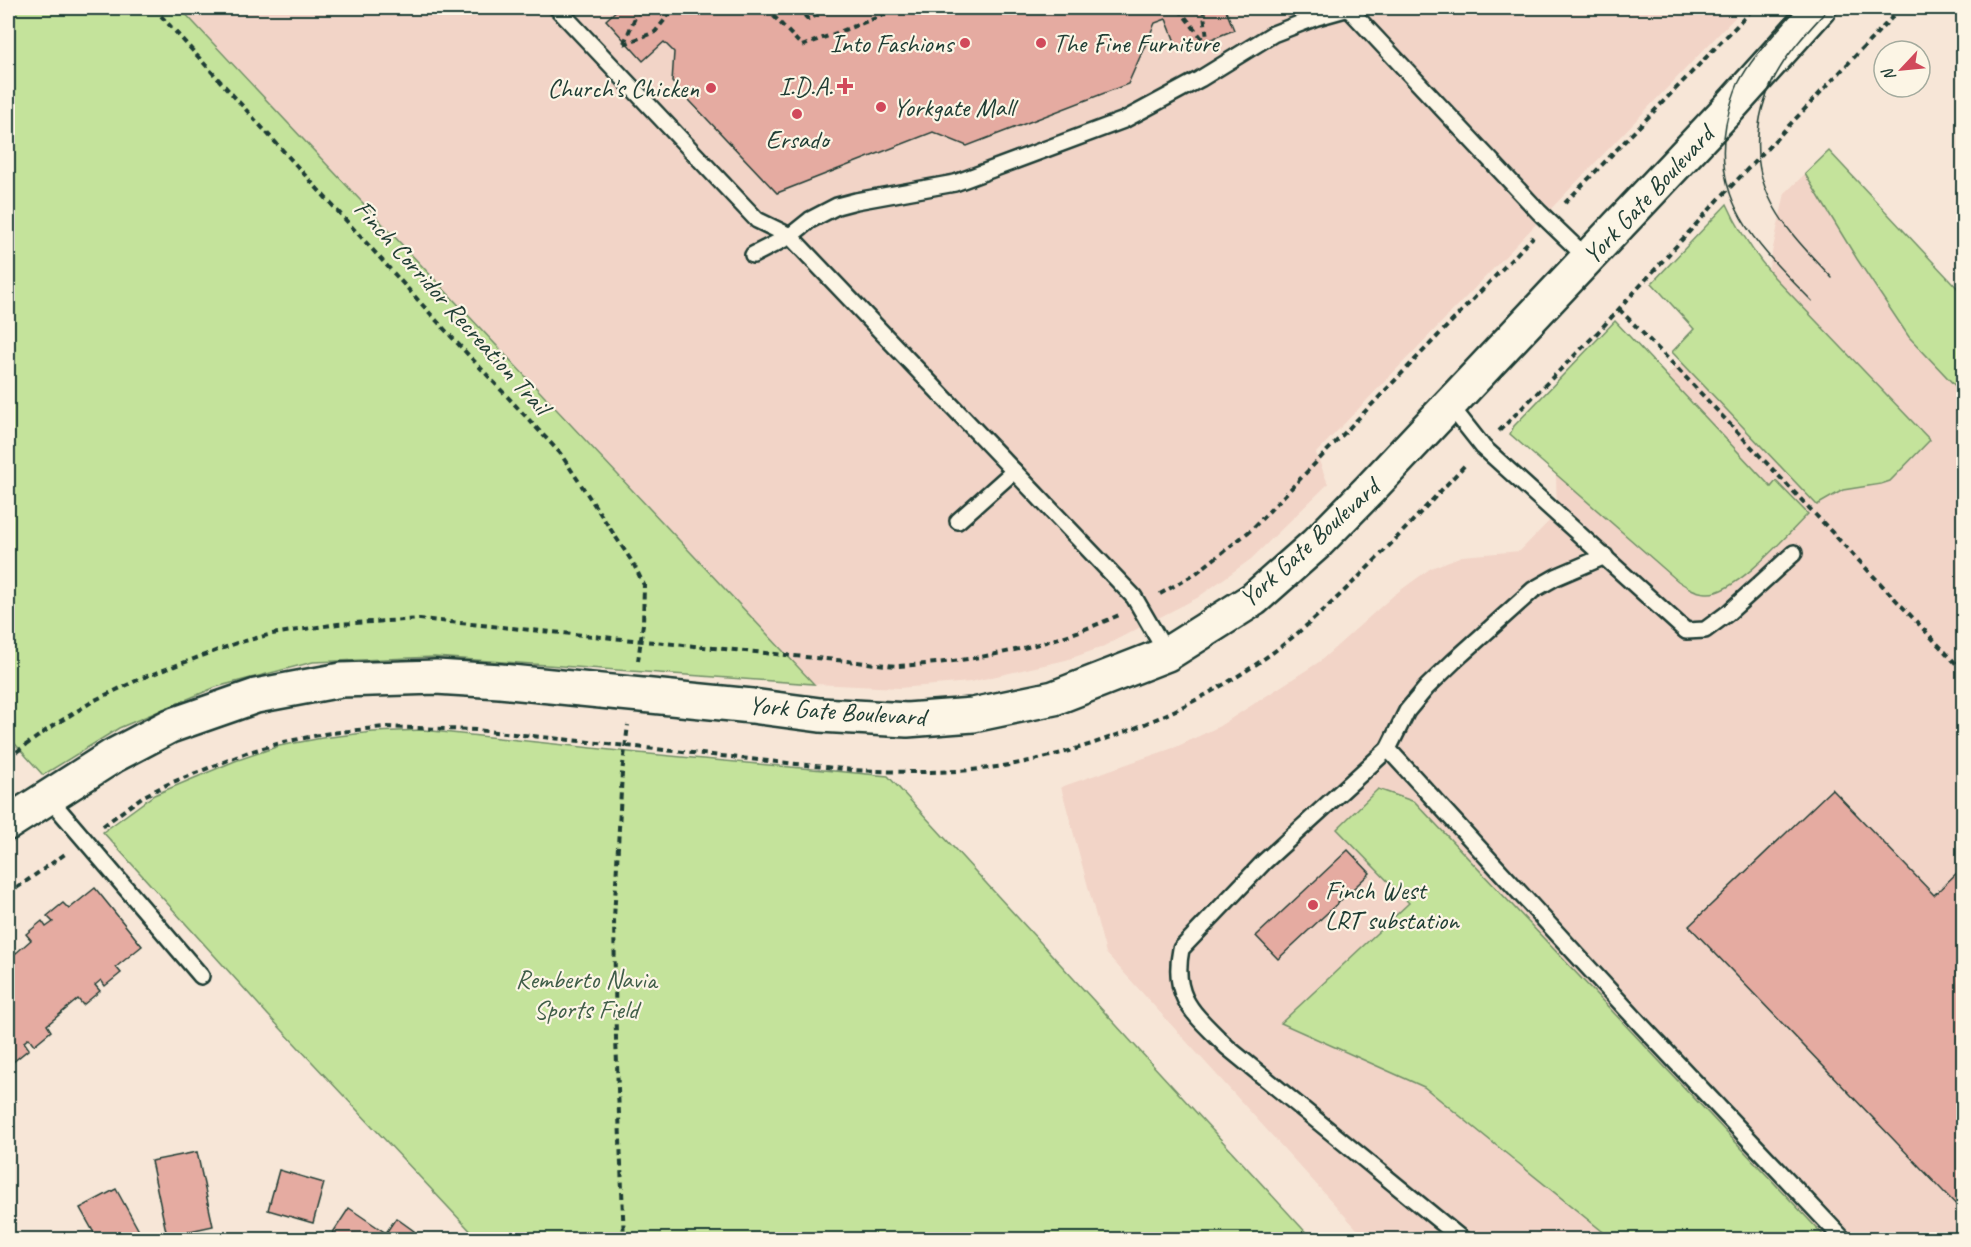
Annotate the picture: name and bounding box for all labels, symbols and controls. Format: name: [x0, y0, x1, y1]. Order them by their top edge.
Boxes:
place label: Into Fashions: [830, 27, 955, 60]
place label: The Fine Furniture: [1053, 27, 1221, 60]
marker: Into Fashions: [958, 36, 972, 50]
marker: The Fine Furniture: [1034, 36, 1048, 50]
north arrow: [1872, 39, 1932, 99]
text: N: [1877, 64, 1901, 84]
place label: I.D.A.: [779, 70, 834, 103]
place label: Church's Chicken: [547, 72, 699, 105]
marker: I.D.A.: [838, 79, 852, 93]
marker: Church's Chicken: [704, 81, 718, 95]
place label: Yorkgate Mall: [893, 91, 1019, 124]
marker: Yorkgate Mall: [874, 100, 888, 114]
marker: Ersado: [790, 107, 804, 121]
street label: York Gate Boulevard: [1576, 116, 1723, 271]
place label: Ersado: [766, 123, 831, 156]
street label: Finch Corridor Recreation Trail: [347, 193, 560, 425]
street label: York Gate Boulevard: [1232, 469, 1389, 615]
street label: York Gate Boulevard: [748, 688, 930, 734]
place label: Finch West LRT substation: [1325, 874, 1460, 937]
marker: Finch West LRT substation: [1306, 898, 1320, 912]
park label: Remberto Navia Sports Field: [516, 963, 659, 1026]

